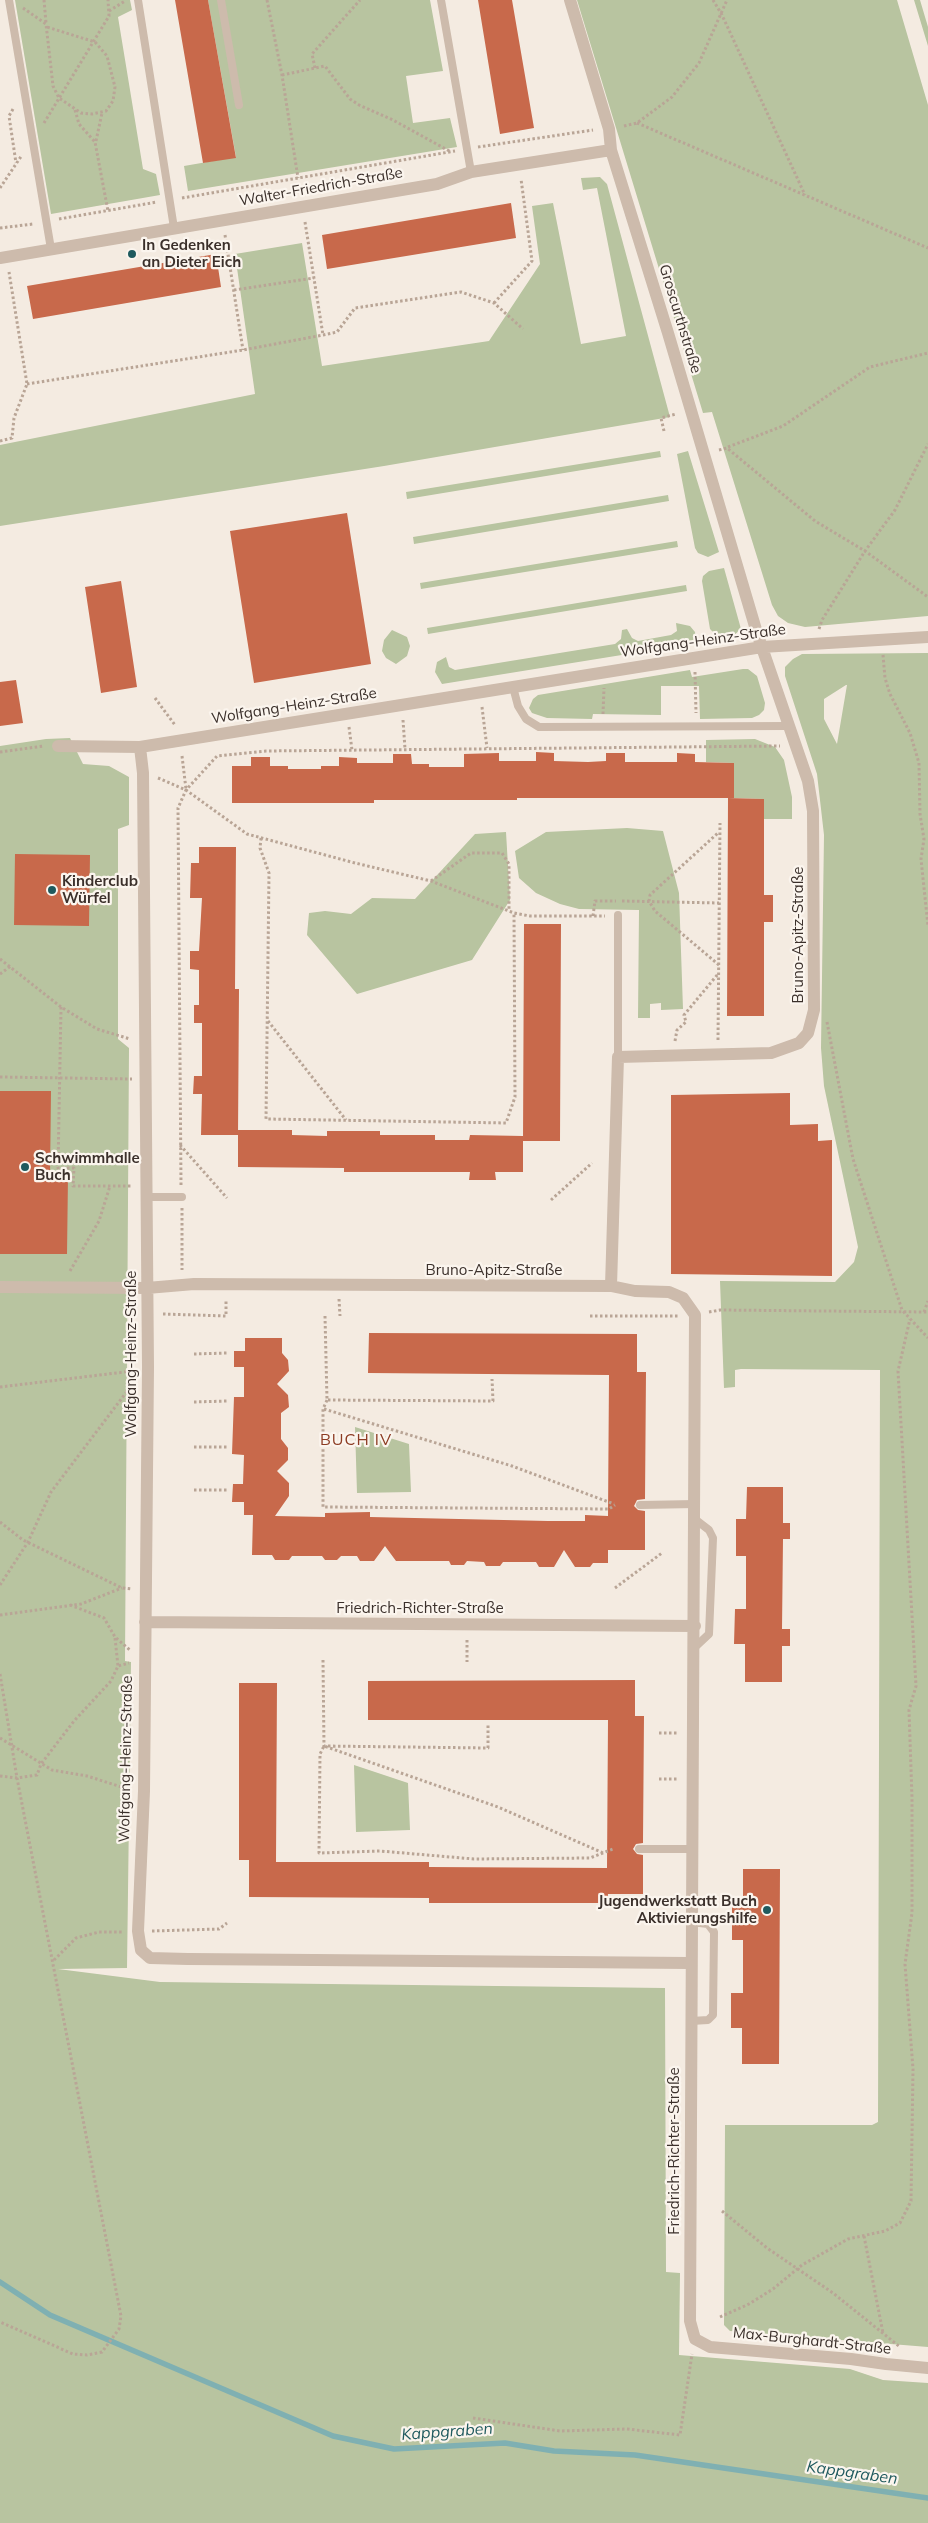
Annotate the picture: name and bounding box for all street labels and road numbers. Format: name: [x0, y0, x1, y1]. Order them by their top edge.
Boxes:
street label: Walter-Friedrich-Straße: [238, 164, 404, 210]
street label: Groscurthstraße: [655, 262, 705, 376]
street label: Wolfgang-Heinz-Straße: [619, 620, 787, 662]
street label: Wolfgang-Heinz-Straße: [210, 684, 378, 728]
street label: Bruno-Apitz-Straße: [789, 867, 807, 1003]
street label: Bruno-Apitz-Straße: [426, 1261, 562, 1279]
street label: Wolfgang-Heinz-Straße: [122, 1270, 140, 1438]
street label: Friedrich-Richter-Straße: [336, 1599, 504, 1617]
street label: Wolfgang-Heinz-Straße: [116, 1675, 136, 1843]
street label: Friedrich-Richter-Straße: [665, 2067, 683, 2235]
street label: Max-Burghardt-Straße: [732, 2324, 892, 2358]

